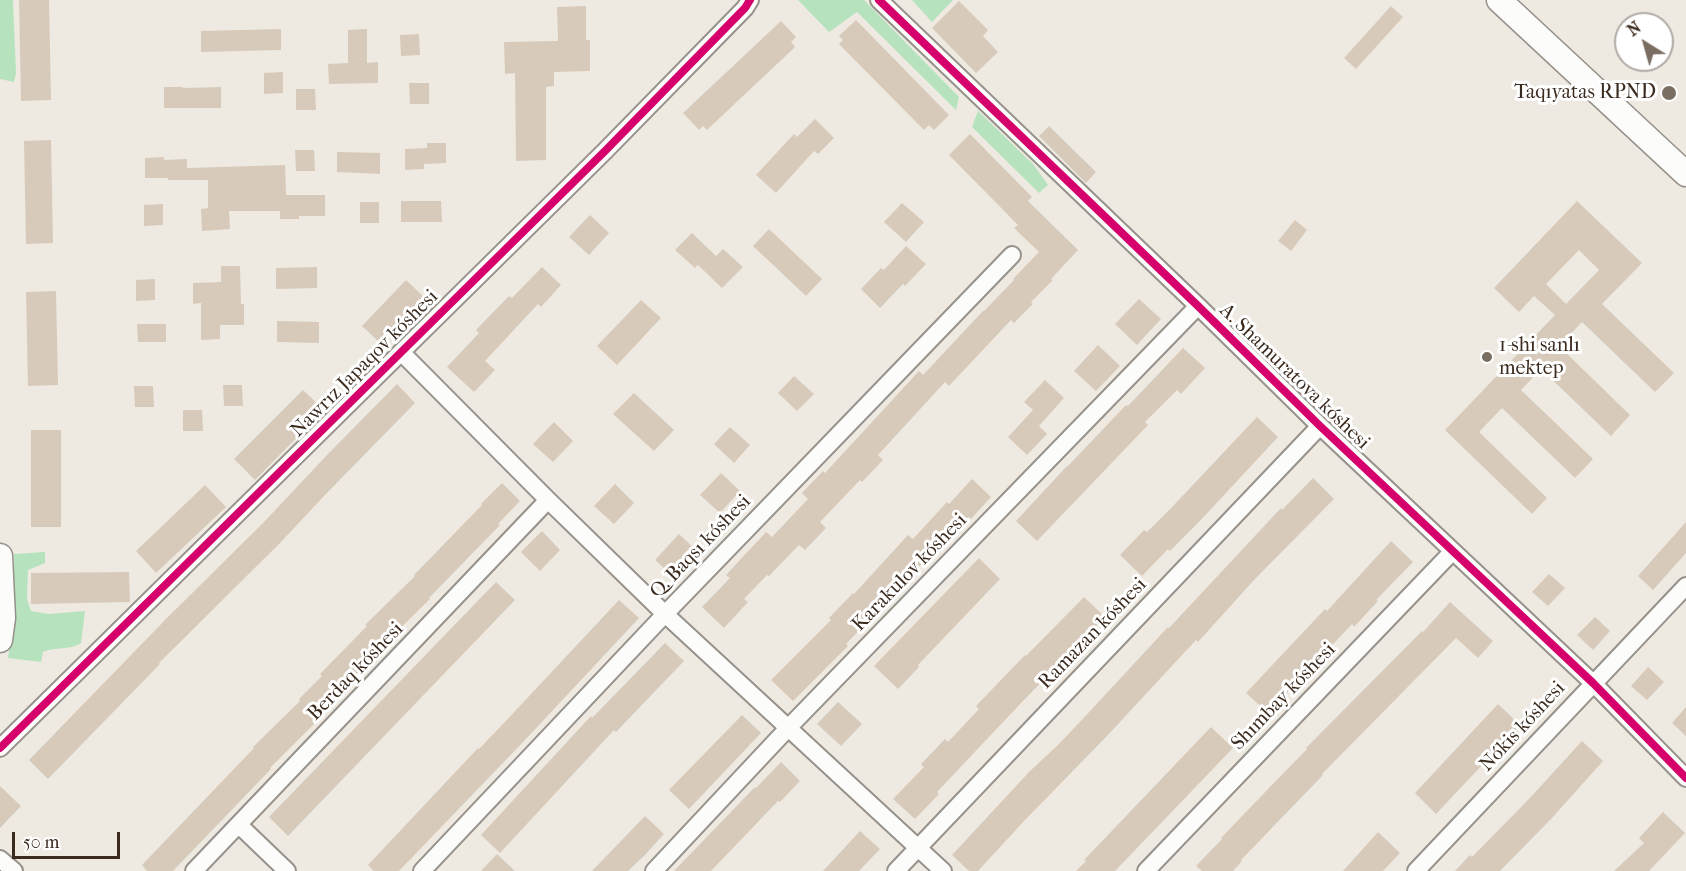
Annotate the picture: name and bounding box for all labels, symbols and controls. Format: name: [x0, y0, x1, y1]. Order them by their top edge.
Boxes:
north arrow: [1614, 12, 1674, 72]
text: N: [1623, 18, 1645, 40]
place label: Taqıyatas RPND: [1514, 81, 1656, 105]
marker: Taqıyatas RPND: [1660, 84, 1678, 102]
street label: Nawrız Japaqov kóshesi: [286, 285, 444, 443]
street label: A. Shamuratova kóshesi: [1214, 299, 1374, 455]
place label: 1-shi sanlı mektep: [1499, 334, 1580, 381]
marker: 1-shi sanlı mektep: [1480, 350, 1494, 364]
street label: Q. Baqsı kóshesi: [646, 490, 756, 604]
street label: Karakulov kóshesi: [848, 509, 972, 637]
street label: Ramazan kóshesi: [1034, 573, 1152, 695]
street label: Berdaq kóshesi: [303, 618, 409, 726]
street label: Shımbay kóshesi: [1227, 638, 1341, 756]
street label: Nókis kóshesi: [1475, 677, 1571, 777]
scale bar: [15, 820, 123, 858]
text: 50 m: [23, 832, 59, 853]

